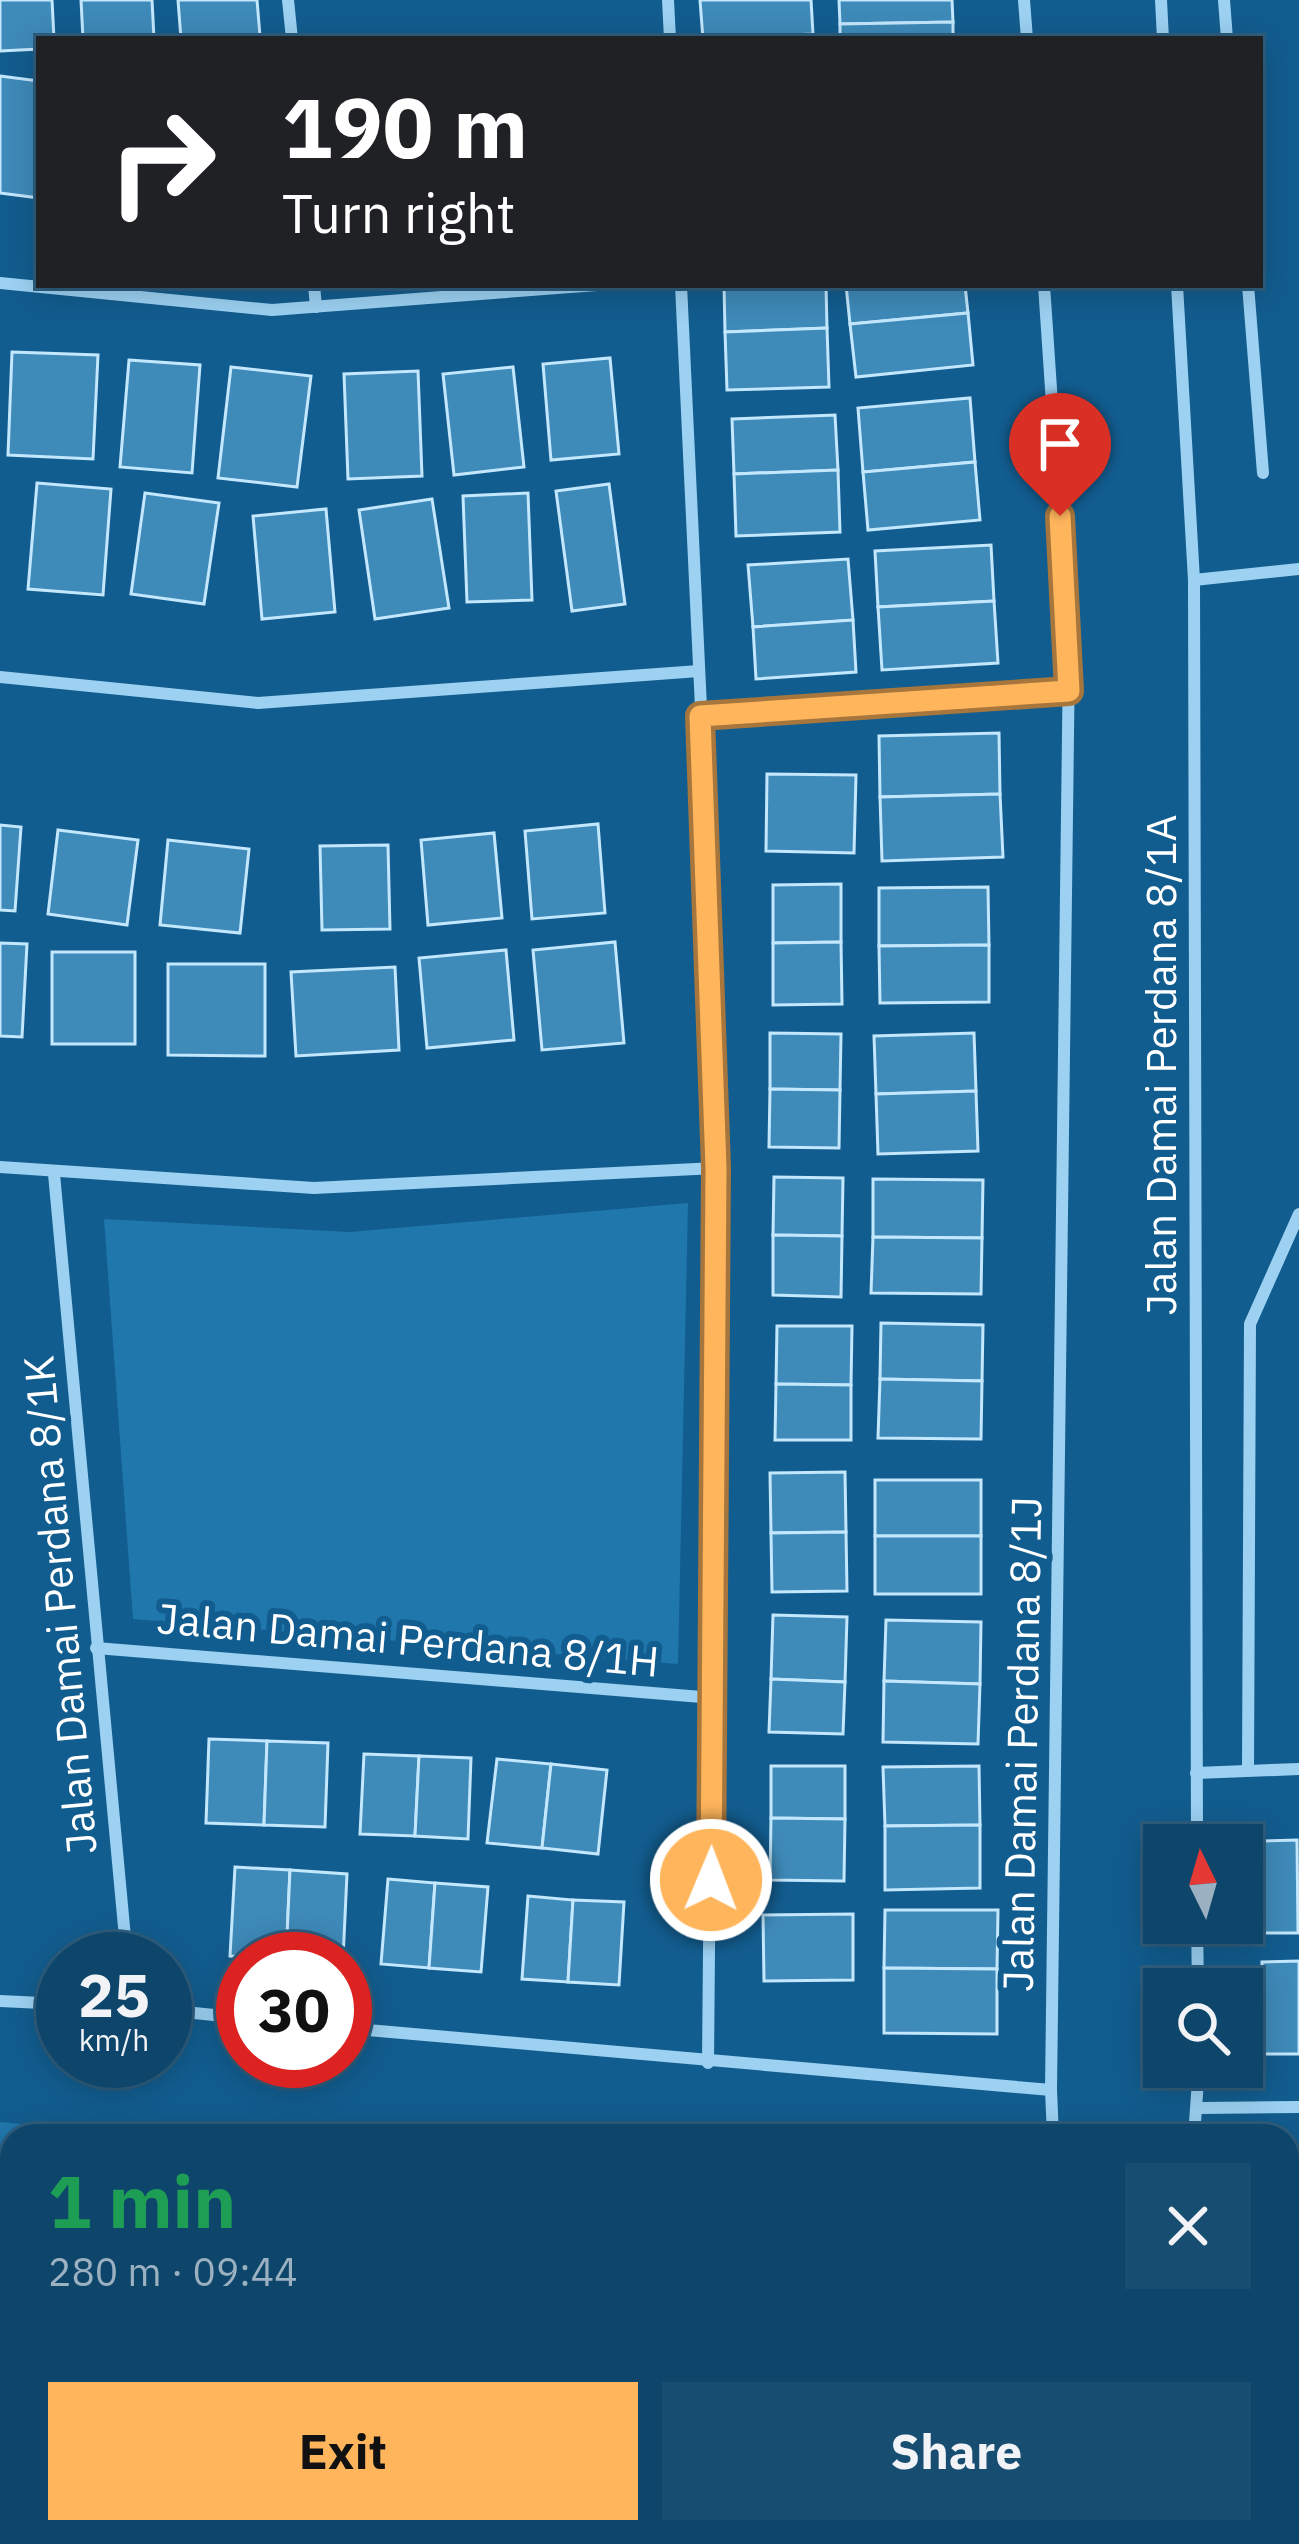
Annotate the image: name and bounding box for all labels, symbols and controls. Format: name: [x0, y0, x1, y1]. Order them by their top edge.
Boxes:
text: 190 m: [282, 72, 528, 181]
icon: right: [84, 84, 240, 240]
text: Turn right: [282, 178, 516, 248]
pin: [1009, 393, 1111, 516]
icon: arrive: [1027, 411, 1093, 477]
street label: Jalan Damai Perdana 8/1A: [1133, 815, 1188, 1315]
street label: Jalan Damai Perdana 8/1K: [10, 1353, 109, 1857]
street label: Jalan Damai Perdana 8/1J: [990, 1496, 1053, 1992]
street label: Jalan Damai Perdana 8/1H: [155, 1590, 661, 1689]
position arrow: [648, 1817, 774, 1943]
north arrow: [1143, 1824, 1263, 1944]
map controls: [1143, 1824, 1263, 2088]
speed limit sign: 30: [216, 1932, 372, 2088]
text: 25: [78, 1955, 150, 2034]
button: search: [1143, 1968, 1263, 2088]
text: km/h: [79, 2020, 149, 2059]
text: 1 min: [48, 2154, 236, 2248]
button: close: [1125, 2163, 1251, 2289]
text: 280 m · 09:44: [48, 2246, 298, 2297]
button: Exit: [48, 2382, 638, 2520]
button: Share: [662, 2382, 1251, 2520]

